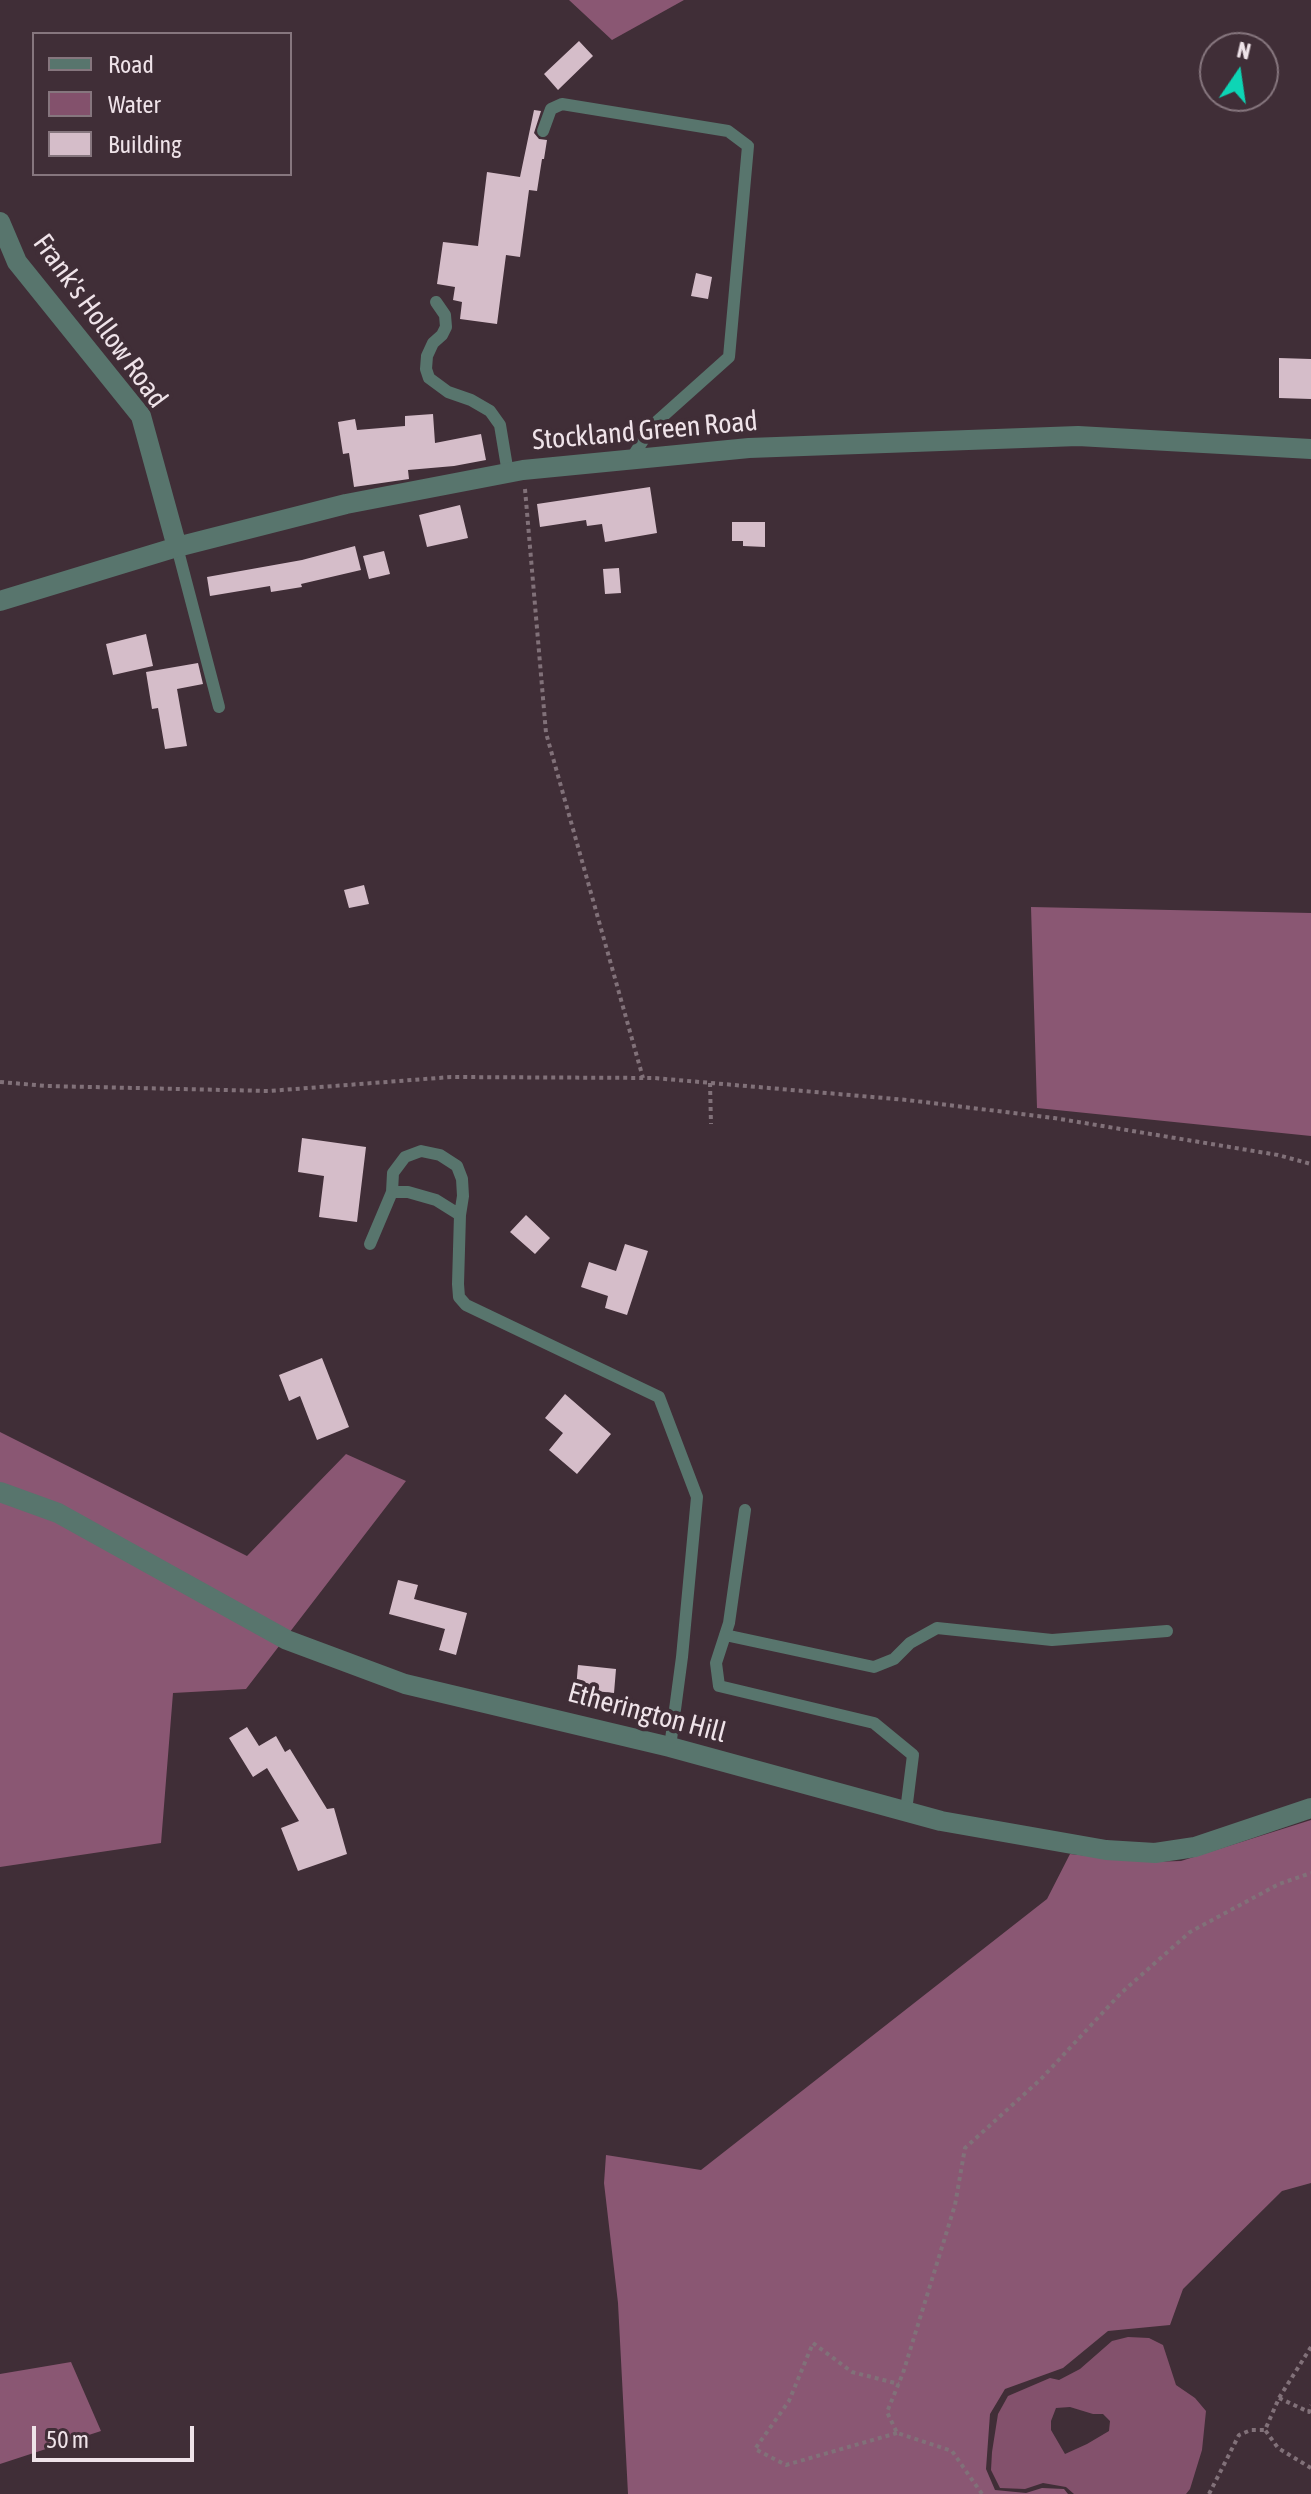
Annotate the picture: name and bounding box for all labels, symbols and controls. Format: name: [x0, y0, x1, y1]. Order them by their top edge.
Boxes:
legend: [32, 32, 292, 176]
north arrow: [1199, 32, 1279, 112]
text: N: [1235, 36, 1253, 65]
text: Road: [108, 51, 154, 78]
text: Water: [108, 91, 161, 118]
text: Building: [108, 131, 181, 158]
street label: Frank's Hollow Road: [26, 228, 174, 414]
street label: Stockland Green Road: [531, 404, 759, 458]
street label: Etherington Hill: [564, 1676, 730, 1750]
scale bar: [36, 2410, 198, 2460]
text: 50 m: [46, 2426, 89, 2453]

